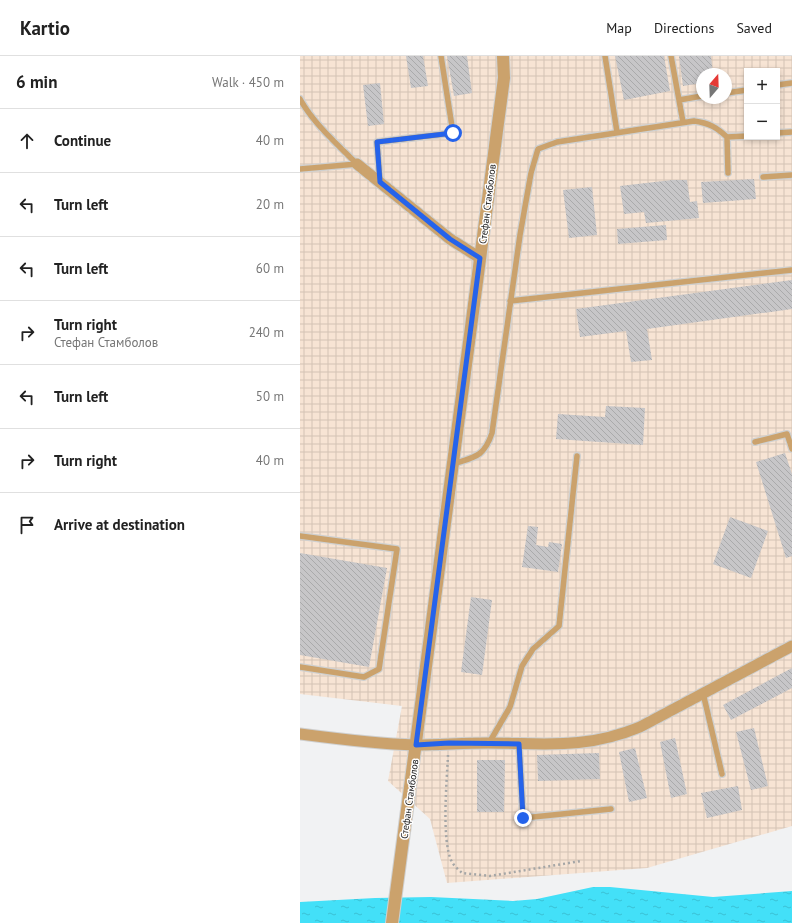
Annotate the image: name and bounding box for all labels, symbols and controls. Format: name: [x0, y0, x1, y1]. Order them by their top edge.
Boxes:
text: Kartio: [20, 16, 70, 40]
text: Map: [606, 19, 632, 37]
text: Directions: [654, 19, 714, 37]
text: Saved: [736, 19, 772, 37]
north arrow: [696, 68, 732, 104]
map controls: [744, 68, 780, 140]
button: +: [744, 68, 780, 104]
text: 6 min: [16, 71, 57, 93]
text: Walk · 450 m: [212, 74, 284, 91]
button: −: [744, 104, 780, 140]
route start: [444, 124, 462, 142]
icon: ahead: [16, 130, 38, 152]
text: Continue: [54, 131, 111, 150]
text: 40 m: [256, 132, 284, 149]
street label: Стефан Стамболов: [476, 163, 499, 245]
icon: left: [16, 194, 38, 216]
text: Turn left: [54, 195, 108, 214]
text: 20 m: [256, 196, 284, 213]
icon: left: [16, 258, 38, 280]
text: Turn left: [54, 259, 108, 278]
text: 60 m: [256, 260, 284, 277]
text: Turn right: [54, 315, 117, 334]
icon: right: [16, 322, 38, 344]
text: 240 m: [249, 324, 284, 341]
text: Стефан Стамболов: [54, 334, 158, 351]
icon: left: [16, 386, 38, 408]
text: Turn left: [54, 387, 108, 406]
text: 50 m: [256, 388, 284, 405]
icon: right: [16, 450, 38, 472]
text: Turn right: [54, 451, 117, 470]
text: 40 m: [256, 452, 284, 469]
icon: arrive: [16, 514, 38, 536]
text: Arrive at destination: [54, 515, 185, 534]
street label: Стефан Стамболов: [397, 758, 422, 840]
route end: [514, 809, 532, 827]

